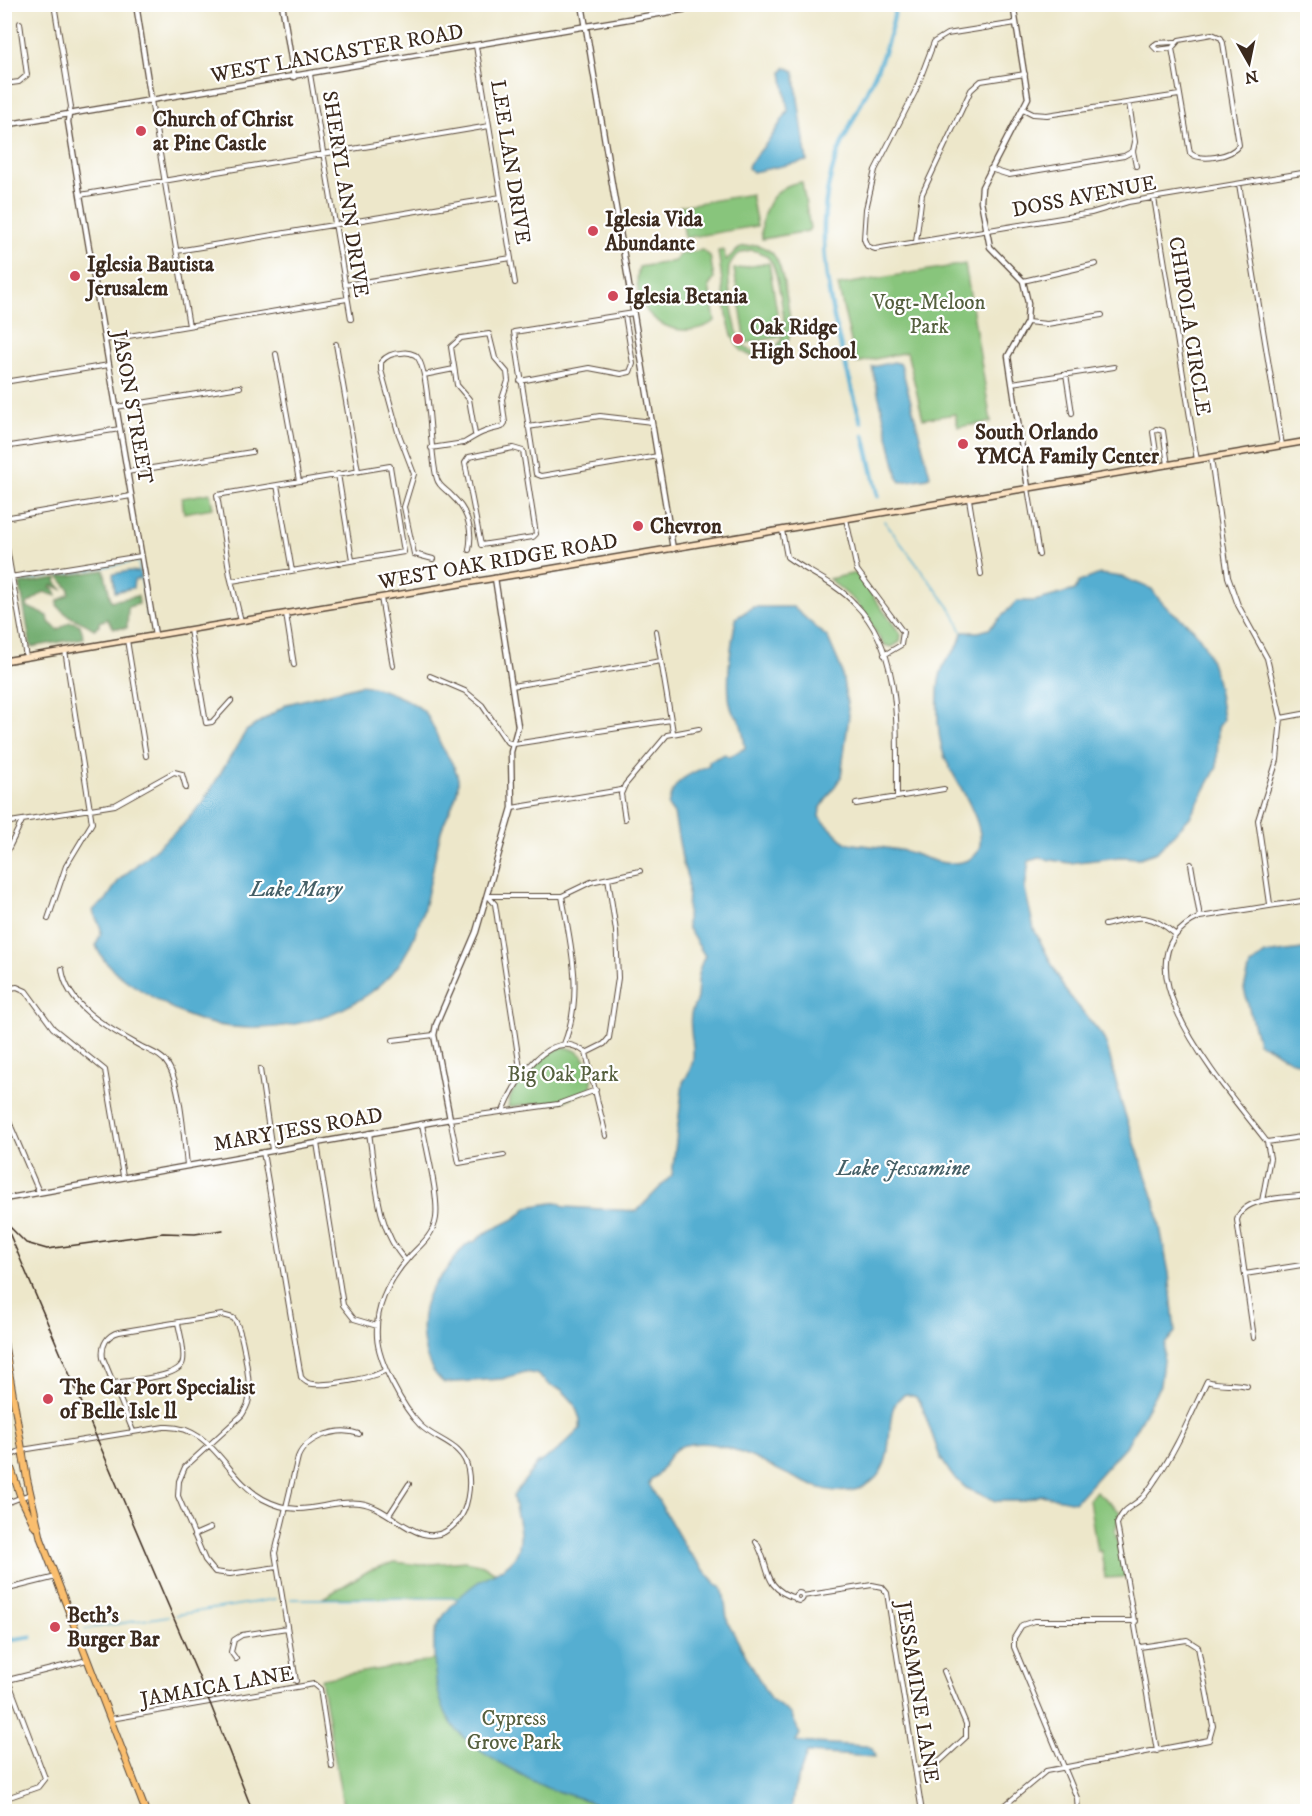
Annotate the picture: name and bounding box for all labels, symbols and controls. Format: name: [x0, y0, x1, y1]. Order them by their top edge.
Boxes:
street label: WEST LANCASTER ROAD: [208, 19, 466, 89]
north arrow: [1219, 33, 1279, 93]
text: N: [1243, 66, 1259, 88]
street label: LEE LAN DRIVE: [484, 78, 536, 246]
street label: SHERYL ANN DRIVE: [316, 89, 374, 300]
place label: Church of Christ at Pine Castle: [153, 107, 294, 157]
marker: Church of Christ at Pine Castle: [134, 124, 148, 138]
street label: DOSS AVENUE: [1010, 170, 1159, 224]
place label: Iglesia Vida Abundante: [604, 207, 704, 257]
marker: Iglesia Vida Abundante: [586, 224, 600, 238]
street label: CHIPOLA CIRCLE: [1162, 235, 1216, 418]
place label: Iglesia Bautista Jerusalem: [85, 252, 215, 302]
marker: Iglesia Bautista Jerusalem: [68, 269, 82, 283]
place label: Iglesia Betania: [625, 284, 749, 310]
marker: Iglesia Betania: [606, 289, 620, 303]
park label: Vogt-Meloon Park: [871, 290, 986, 340]
place label: Oak Ridge High School: [750, 315, 857, 365]
street label: JASON STREET: [105, 326, 158, 486]
marker: Oak Ridge High School: [731, 332, 745, 346]
place label: South Orlando YMCA Family Center: [974, 420, 1160, 470]
marker: South Orlando YMCA Family Center: [956, 437, 970, 451]
place label: Chevron: [650, 514, 723, 540]
marker: Chevron: [631, 519, 645, 533]
street label: WEST OAK RIDGE ROAD: [375, 528, 620, 596]
water label: Lake Mary: [248, 876, 343, 903]
park label: Big Oak Park: [507, 1062, 619, 1088]
street label: MARY JESS ROAD: [211, 1102, 385, 1158]
water label: Lake Jessamine: [834, 1155, 970, 1182]
place label: The Car Port Specialist of Belle Isle ll: [59, 1375, 256, 1425]
marker: The Car Port Specialist of Belle Isle ll: [41, 1392, 55, 1406]
street label: JESSAMINE LANE: [889, 1597, 944, 1785]
place label: Beth's Burger Bar: [67, 1603, 161, 1653]
marker: Beth's Burger Bar: [48, 1620, 62, 1634]
street label: JAMAICA LANE: [137, 1661, 296, 1714]
park label: Cypress Grove Park: [467, 1706, 562, 1756]

